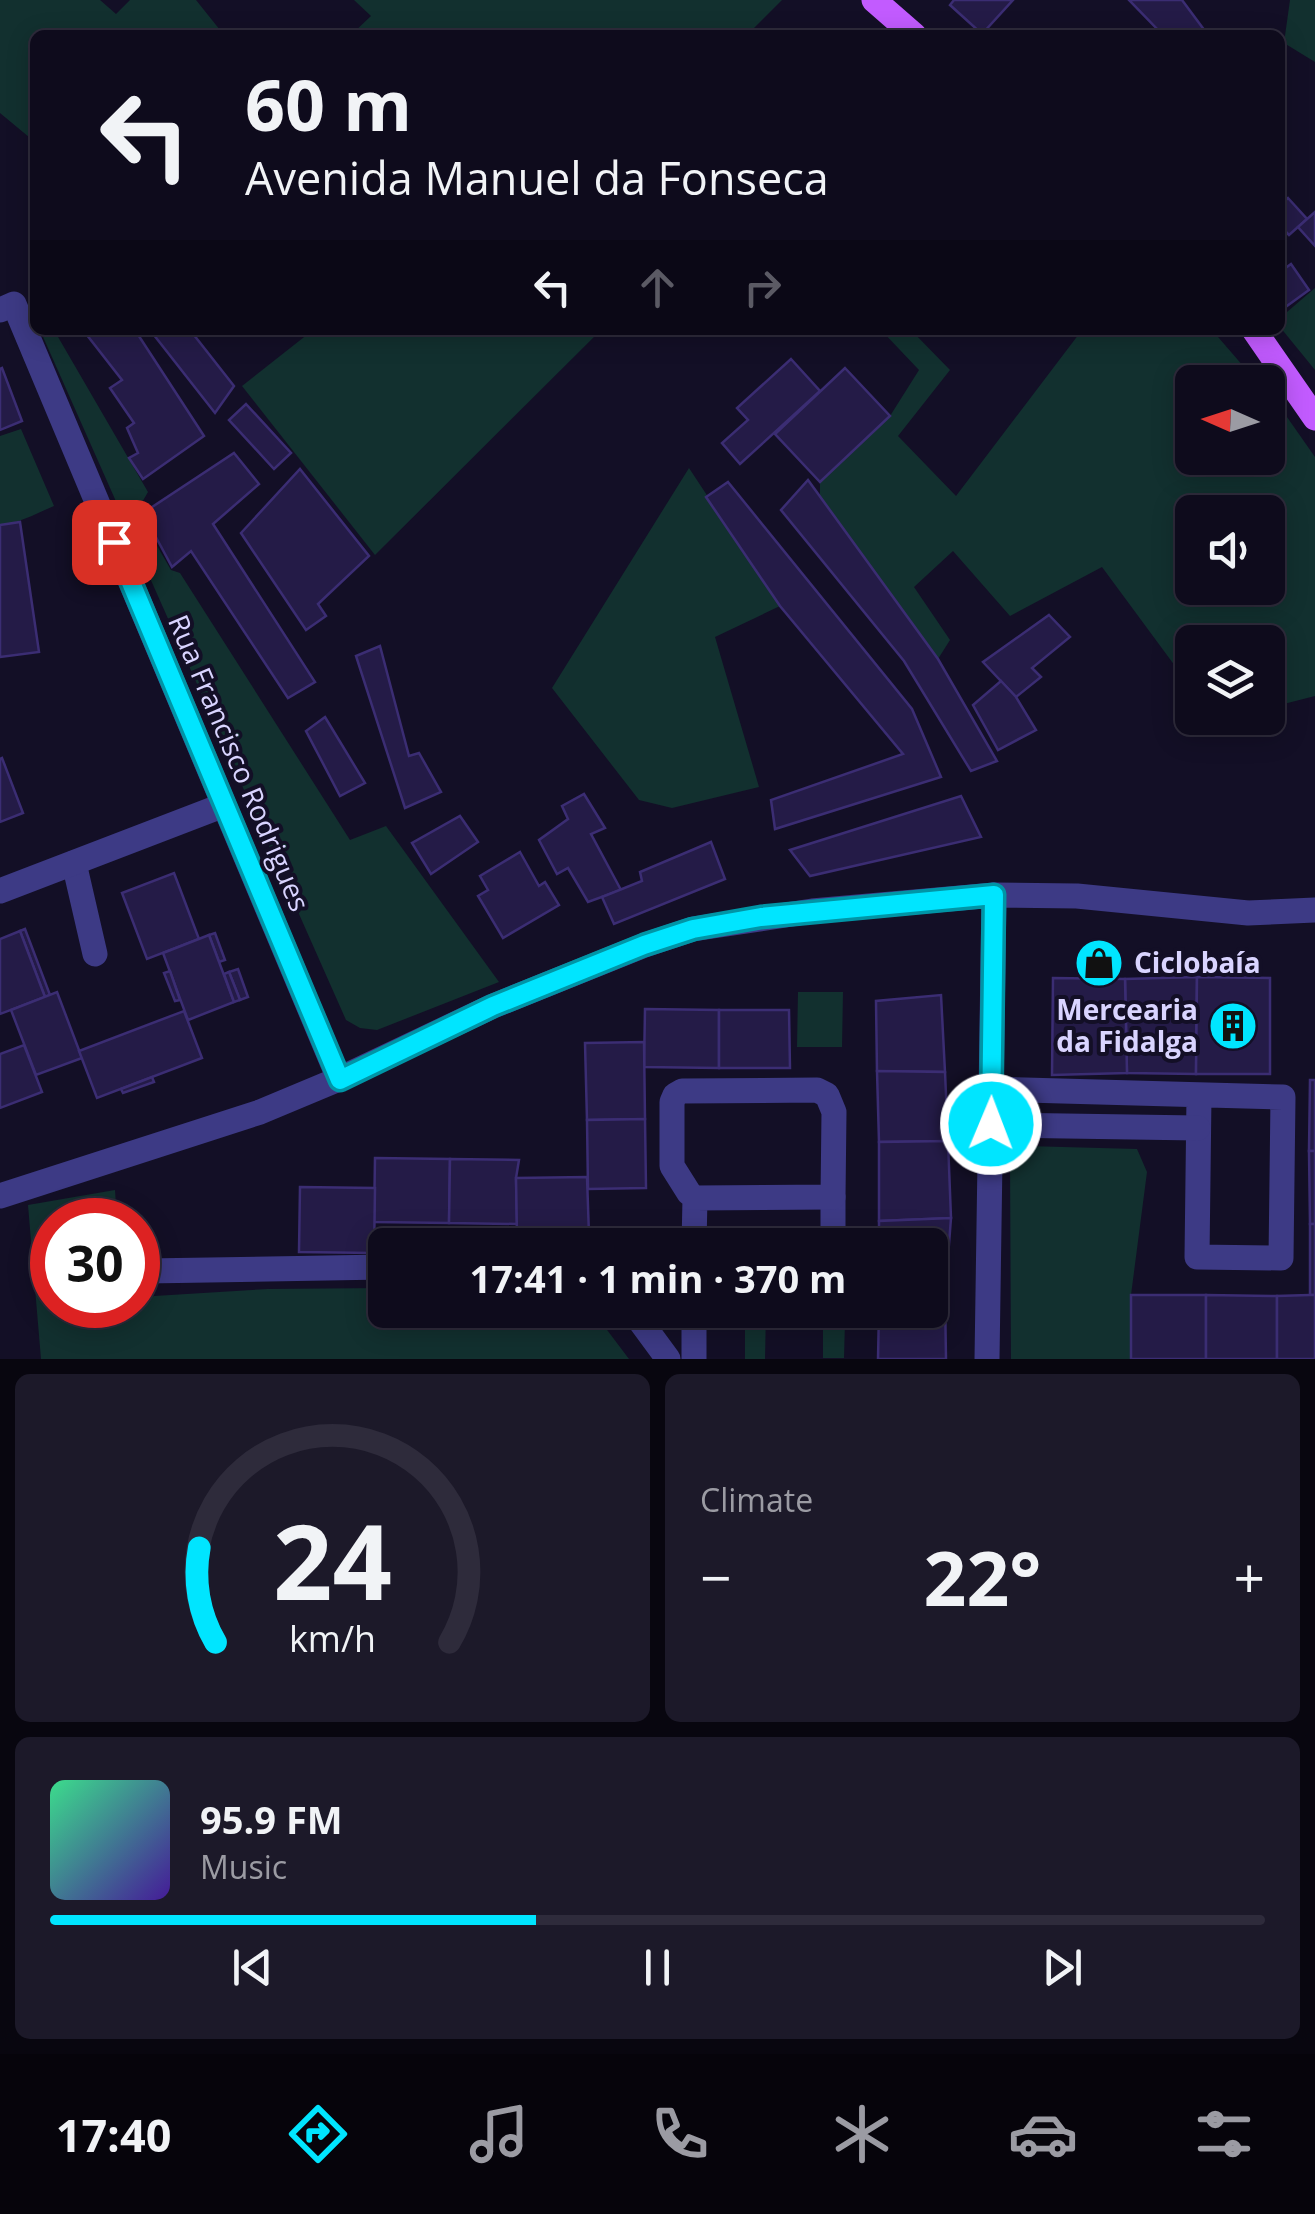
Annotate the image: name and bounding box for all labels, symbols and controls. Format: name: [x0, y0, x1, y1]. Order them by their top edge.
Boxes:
text: 60 m: [245, 56, 412, 152]
icon: left: [80, 70, 210, 200]
text: Avenida Manuel da Fonseca: [245, 147, 829, 208]
icon: left: [525, 260, 580, 315]
icon: ahead: [630, 260, 685, 315]
icon: right: [735, 260, 790, 315]
north arrow: [1175, 365, 1285, 475]
map controls: [1175, 365, 1285, 735]
button: sound: [1175, 495, 1285, 605]
pin: [72, 500, 157, 585]
icon: arrive: [87, 515, 142, 570]
street label: Rua Francisco Rodrigues: [160, 609, 320, 917]
button: layers: [1175, 625, 1285, 735]
shop icon: Ciclobaía: [1073, 937, 1125, 989]
place label: Ciclobaía: [1134, 943, 1261, 981]
place label: Mercearia da Fidalga: [1056, 990, 1198, 1060]
building icon: Mercearia da Fidalga: [1207, 1000, 1259, 1052]
position arrow: [939, 1072, 1043, 1176]
speed limit sign: 30: [30, 1198, 160, 1328]
text: 17:41 · 1 min · 370 m: [470, 1252, 846, 1304]
text: Climate: [700, 1478, 813, 1521]
text: 24: [273, 1489, 392, 1630]
text: 22°: [924, 1526, 1041, 1628]
text: −: [700, 1539, 731, 1614]
text: +: [1234, 1539, 1265, 1614]
text: km/h: [289, 1614, 376, 1662]
text: 95.9 FM: [200, 1793, 343, 1845]
text: Music: [200, 1845, 287, 1888]
icon: previous: [225, 1940, 280, 1995]
icon: pause: [630, 1940, 685, 1995]
icon: next: [1035, 1940, 1090, 1995]
icon: directions: [283, 2099, 353, 2169]
icon: music: [464, 2099, 534, 2169]
icon: phone: [645, 2099, 715, 2169]
icon: climate: [827, 2099, 897, 2169]
icon: car: [1008, 2099, 1078, 2169]
icon: filters: [1189, 2099, 1259, 2169]
text: 17:40: [56, 2104, 171, 2165]

